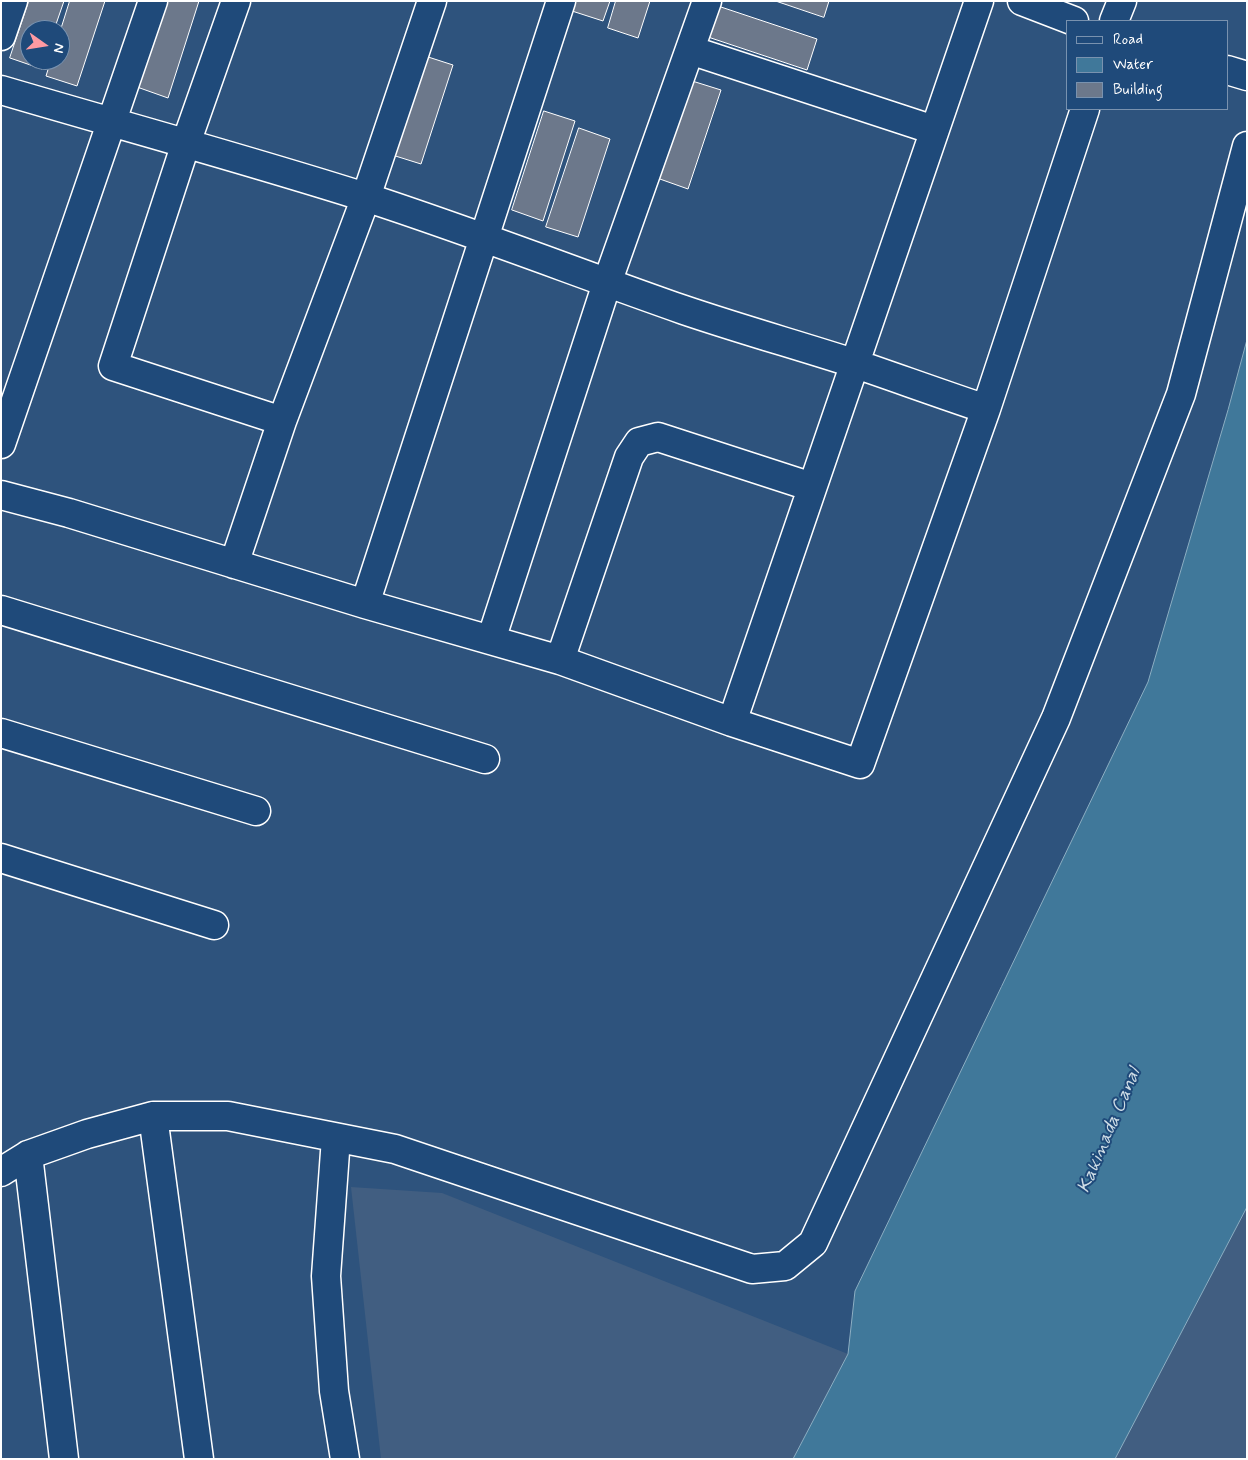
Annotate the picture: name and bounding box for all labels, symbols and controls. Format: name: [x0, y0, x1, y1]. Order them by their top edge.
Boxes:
north arrow: [20, 20, 70, 70]
legend: [1066, 20, 1228, 110]
text: Road: [1113, 30, 1143, 50]
text: N: [49, 42, 68, 55]
text: Water: [1113, 55, 1153, 75]
text: Building: [1113, 80, 1163, 100]
water label: Kakinada Canal: [1073, 1065, 1147, 1197]

